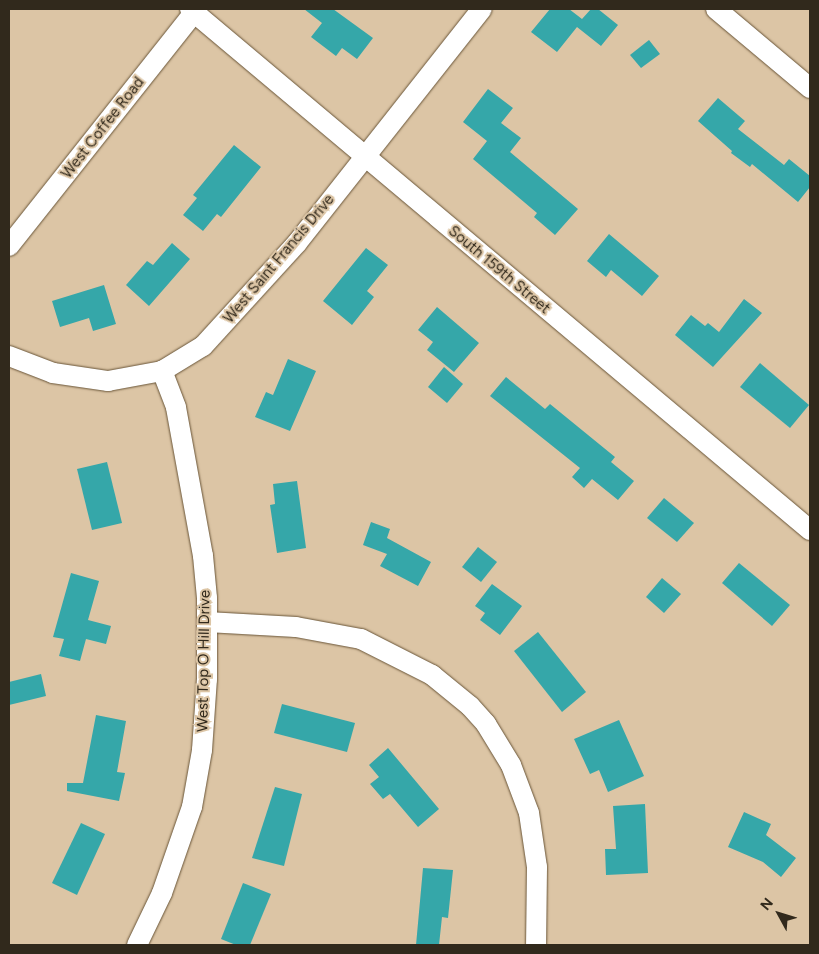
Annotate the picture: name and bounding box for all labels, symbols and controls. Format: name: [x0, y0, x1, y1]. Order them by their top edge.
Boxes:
street label: West Coffee Road: [58, 74, 148, 182]
street label: West Saint Francis Drive: [220, 191, 338, 327]
street label: South 159th Street: [445, 222, 553, 318]
street label: West Top O Hill Drive: [194, 590, 214, 732]
north arrow: [754, 889, 804, 939]
text: N: [757, 895, 777, 914]

